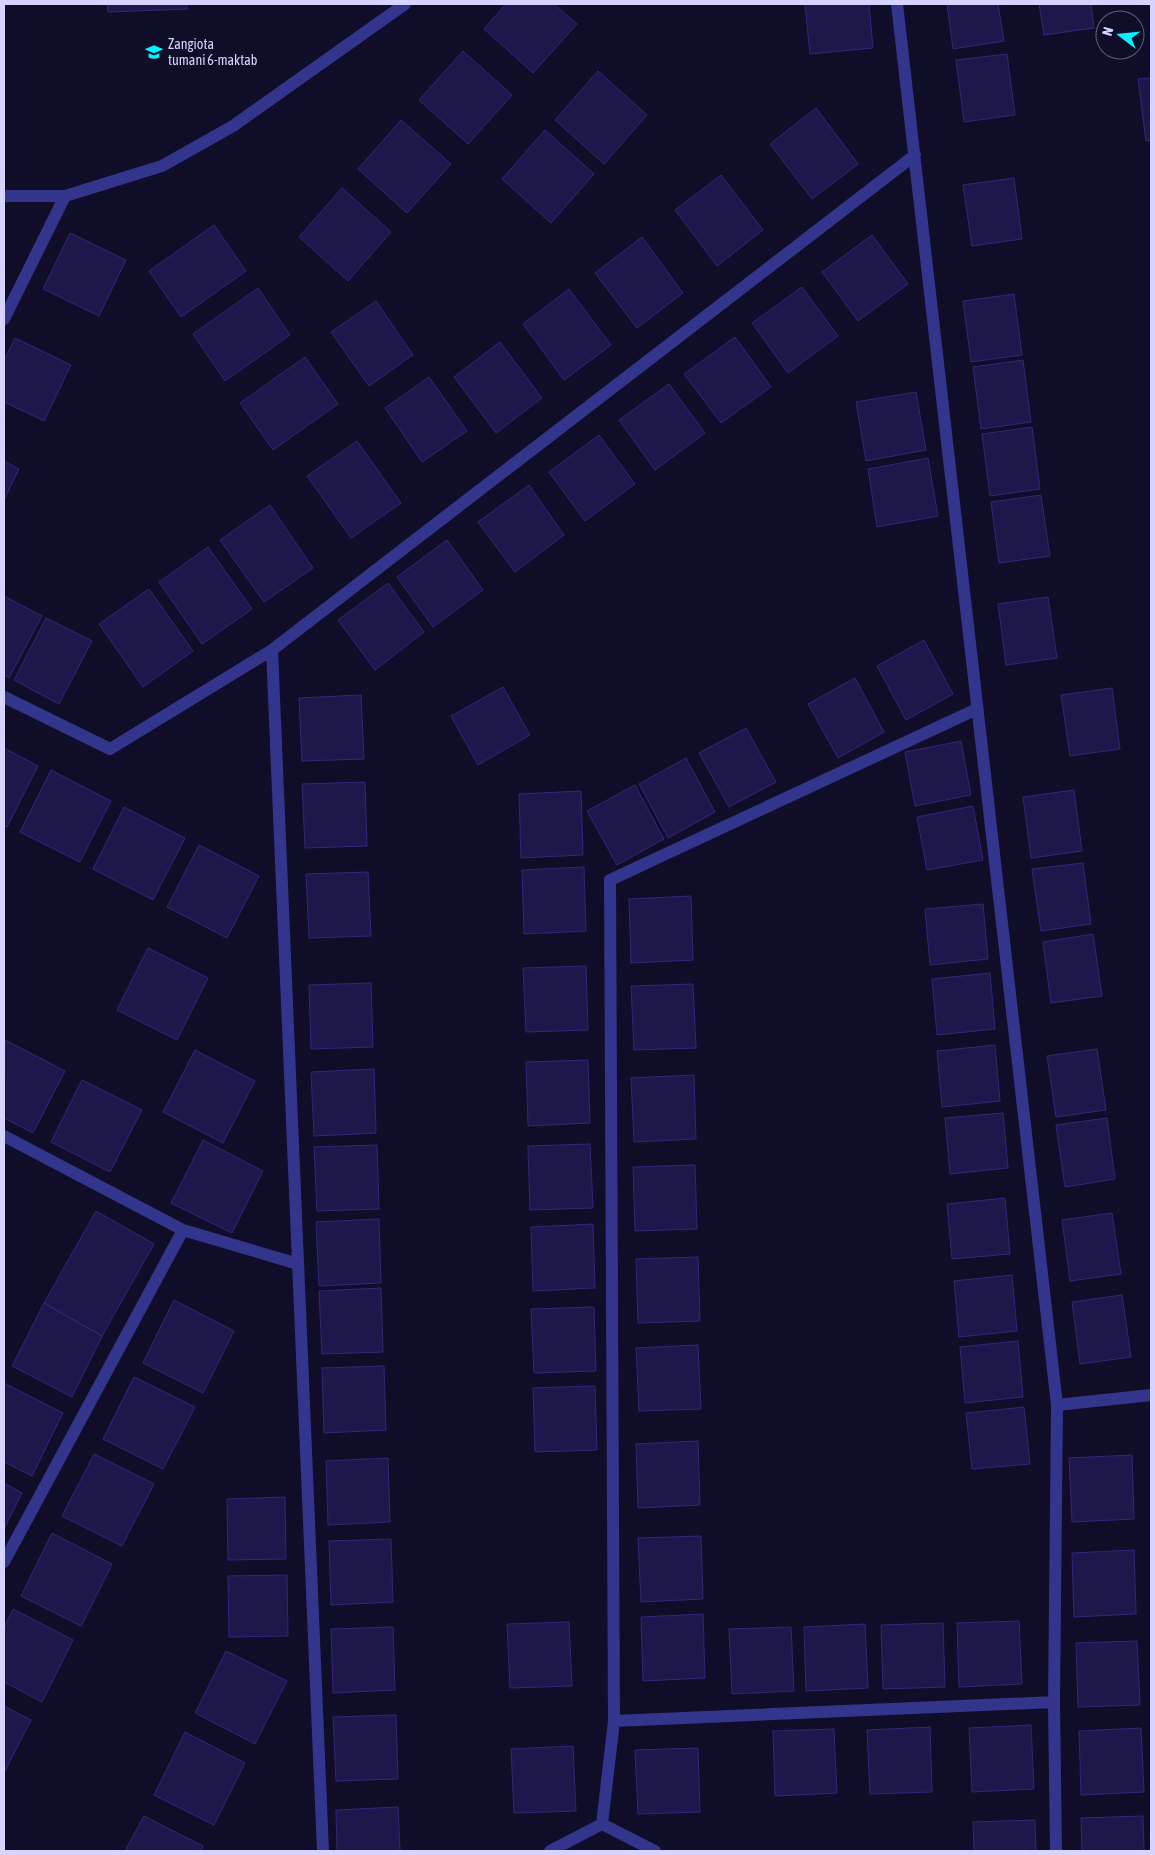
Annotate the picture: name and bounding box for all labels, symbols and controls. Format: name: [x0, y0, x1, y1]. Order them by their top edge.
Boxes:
north arrow: [1095, 10, 1145, 60]
text: N: [1099, 25, 1116, 38]
place label: Zangiota tumani 6-maktab: [168, 36, 258, 68]
school or university icon: Zangiota tumani 6-maktab: [144, 42, 164, 62]

